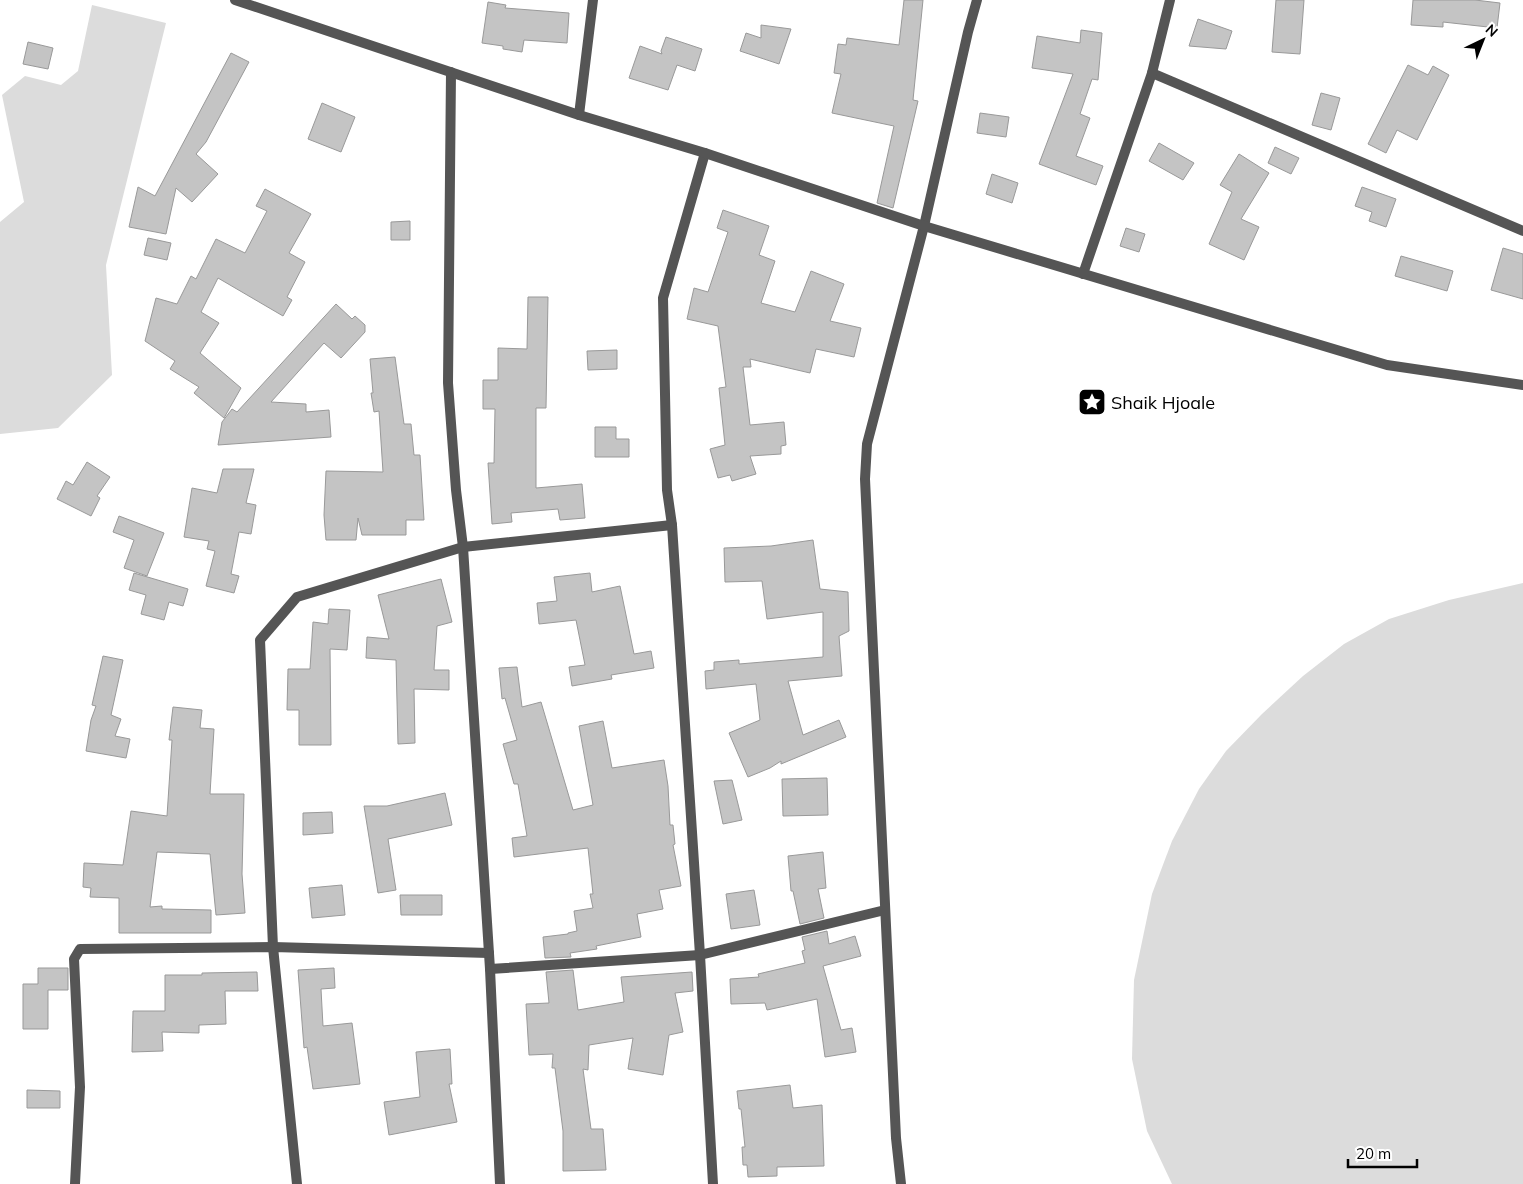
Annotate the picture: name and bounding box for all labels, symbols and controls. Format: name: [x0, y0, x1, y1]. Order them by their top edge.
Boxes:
north arrow: [1458, 15, 1508, 65]
text: N: [1482, 20, 1502, 41]
place icon: Shaik Hjoale: [1077, 387, 1107, 417]
place label: Shaik Hjoale: [1111, 391, 1215, 414]
scale bar: [1348, 1136, 1417, 1168]
text: 20 m: [1356, 1144, 1391, 1163]

